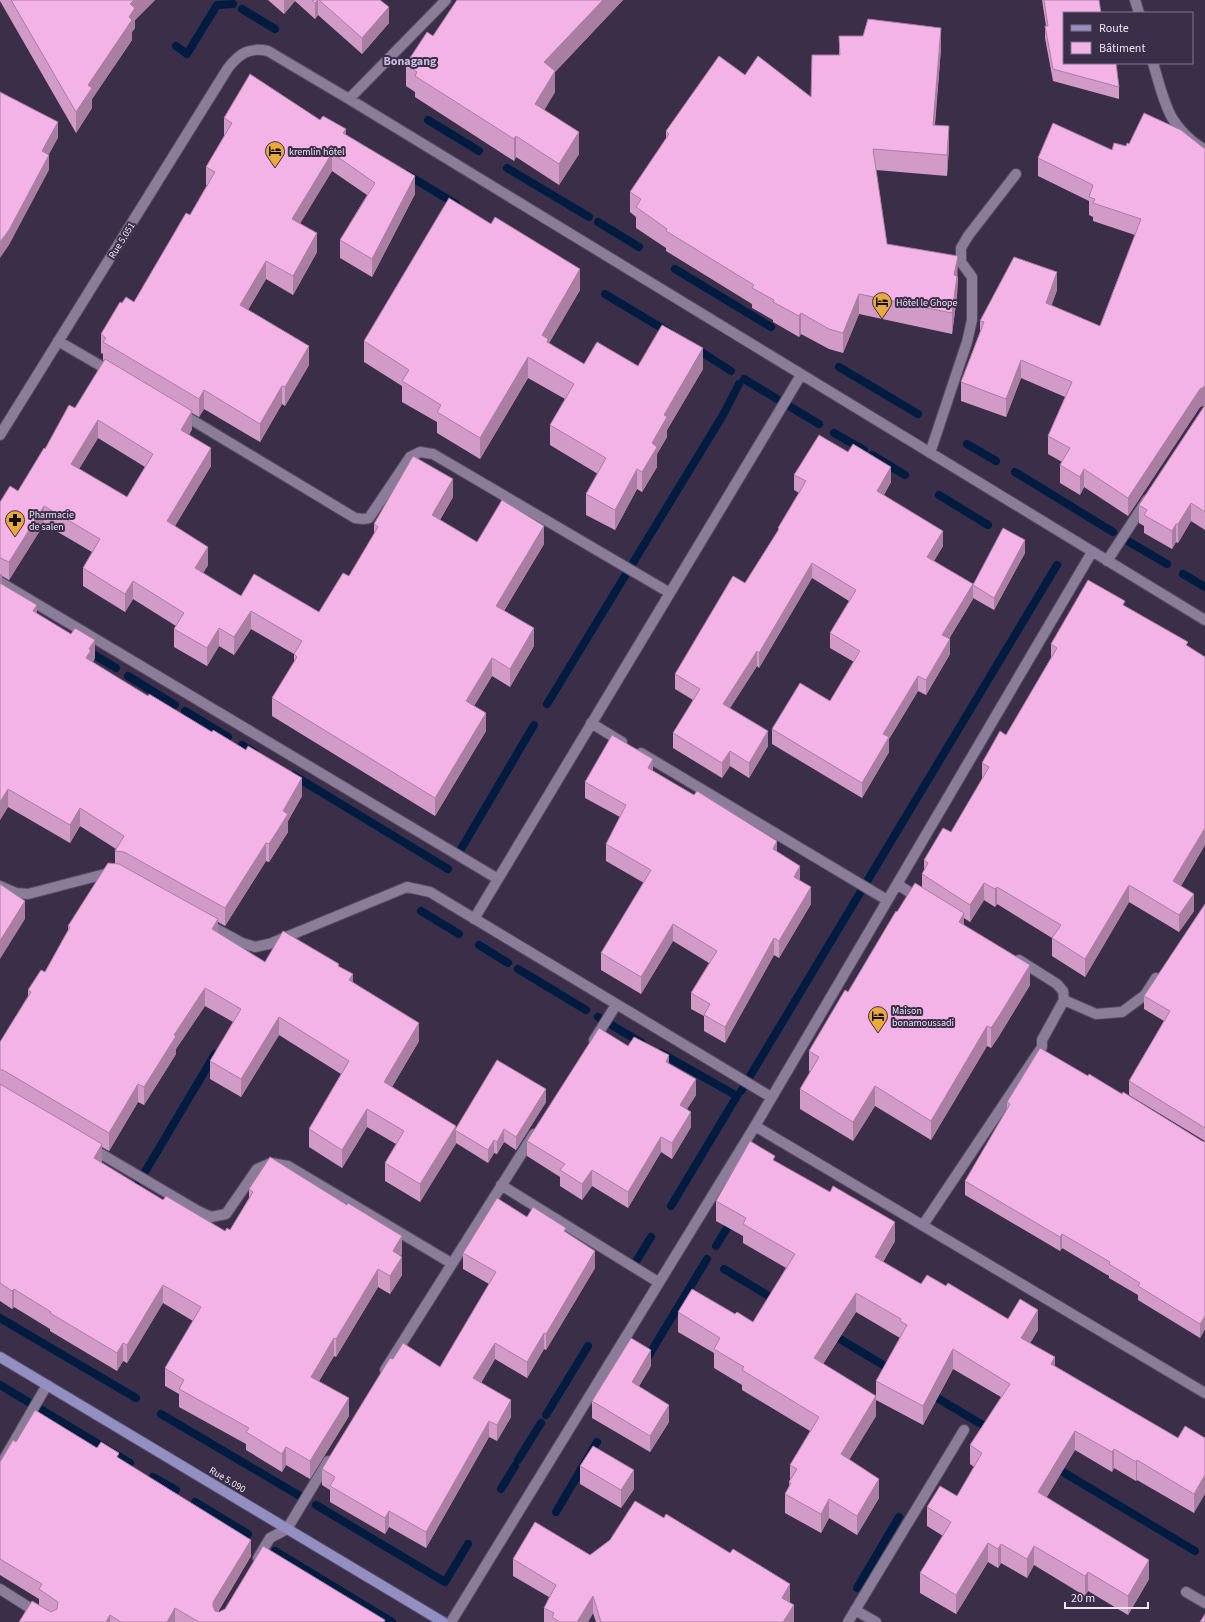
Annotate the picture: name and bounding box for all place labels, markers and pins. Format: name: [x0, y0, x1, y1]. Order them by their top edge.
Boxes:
hotel icon: kremlin hôtel: [264, 140, 286, 168]
place label: kremlin hôtel: [289, 145, 345, 159]
hotel icon: Hôtel le Ghope: [871, 291, 893, 319]
place label: Hôtel le Ghope: [896, 296, 958, 310]
place label: Pharmacie de salen: [29, 508, 74, 534]
pharmacy icon: Pharmacie de salen: [4, 509, 26, 537]
place label: Maison bonamoussadi: [892, 1004, 954, 1030]
hotel icon: Maison bonamoussadi: [867, 1005, 889, 1033]

